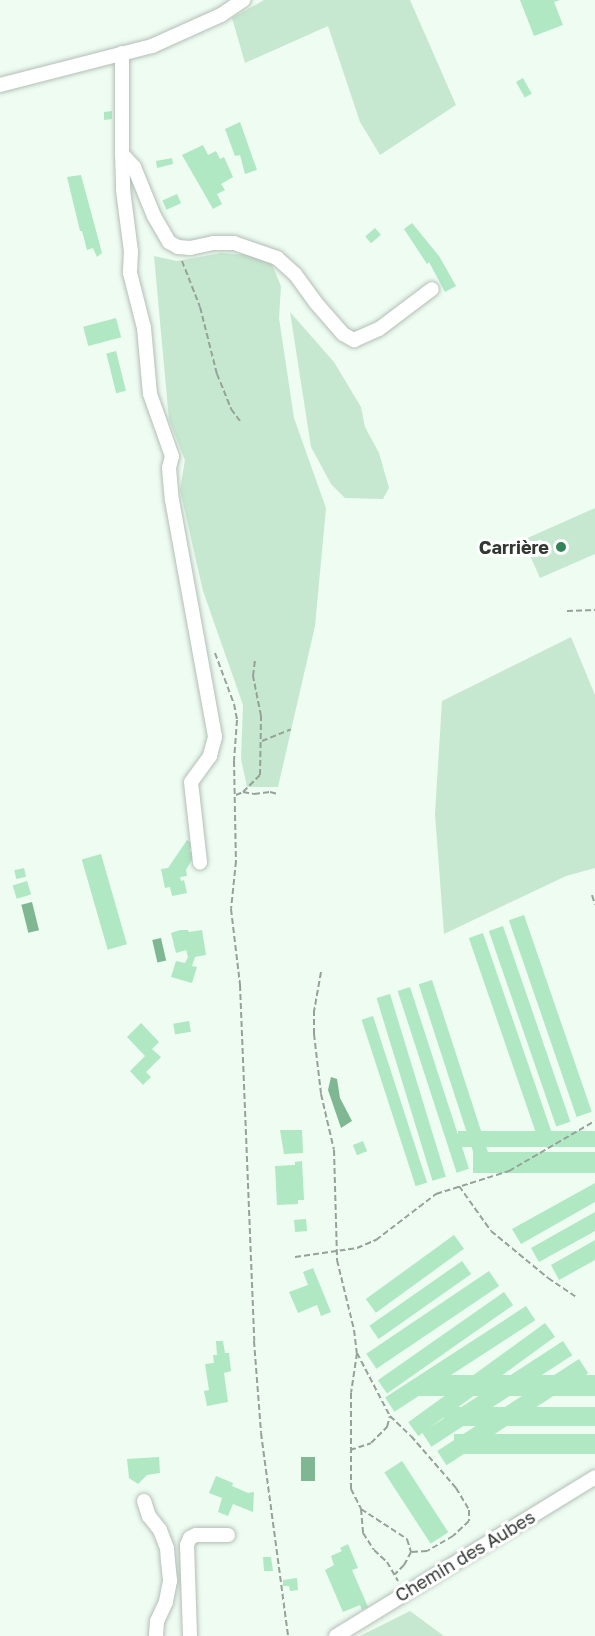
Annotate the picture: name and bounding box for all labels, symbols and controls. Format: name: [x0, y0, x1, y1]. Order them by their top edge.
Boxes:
place label: Carrière: [479, 536, 549, 558]
marker: Carrière: [554, 540, 568, 554]
street label: Chemin des Aubes: [391, 1506, 539, 1606]

